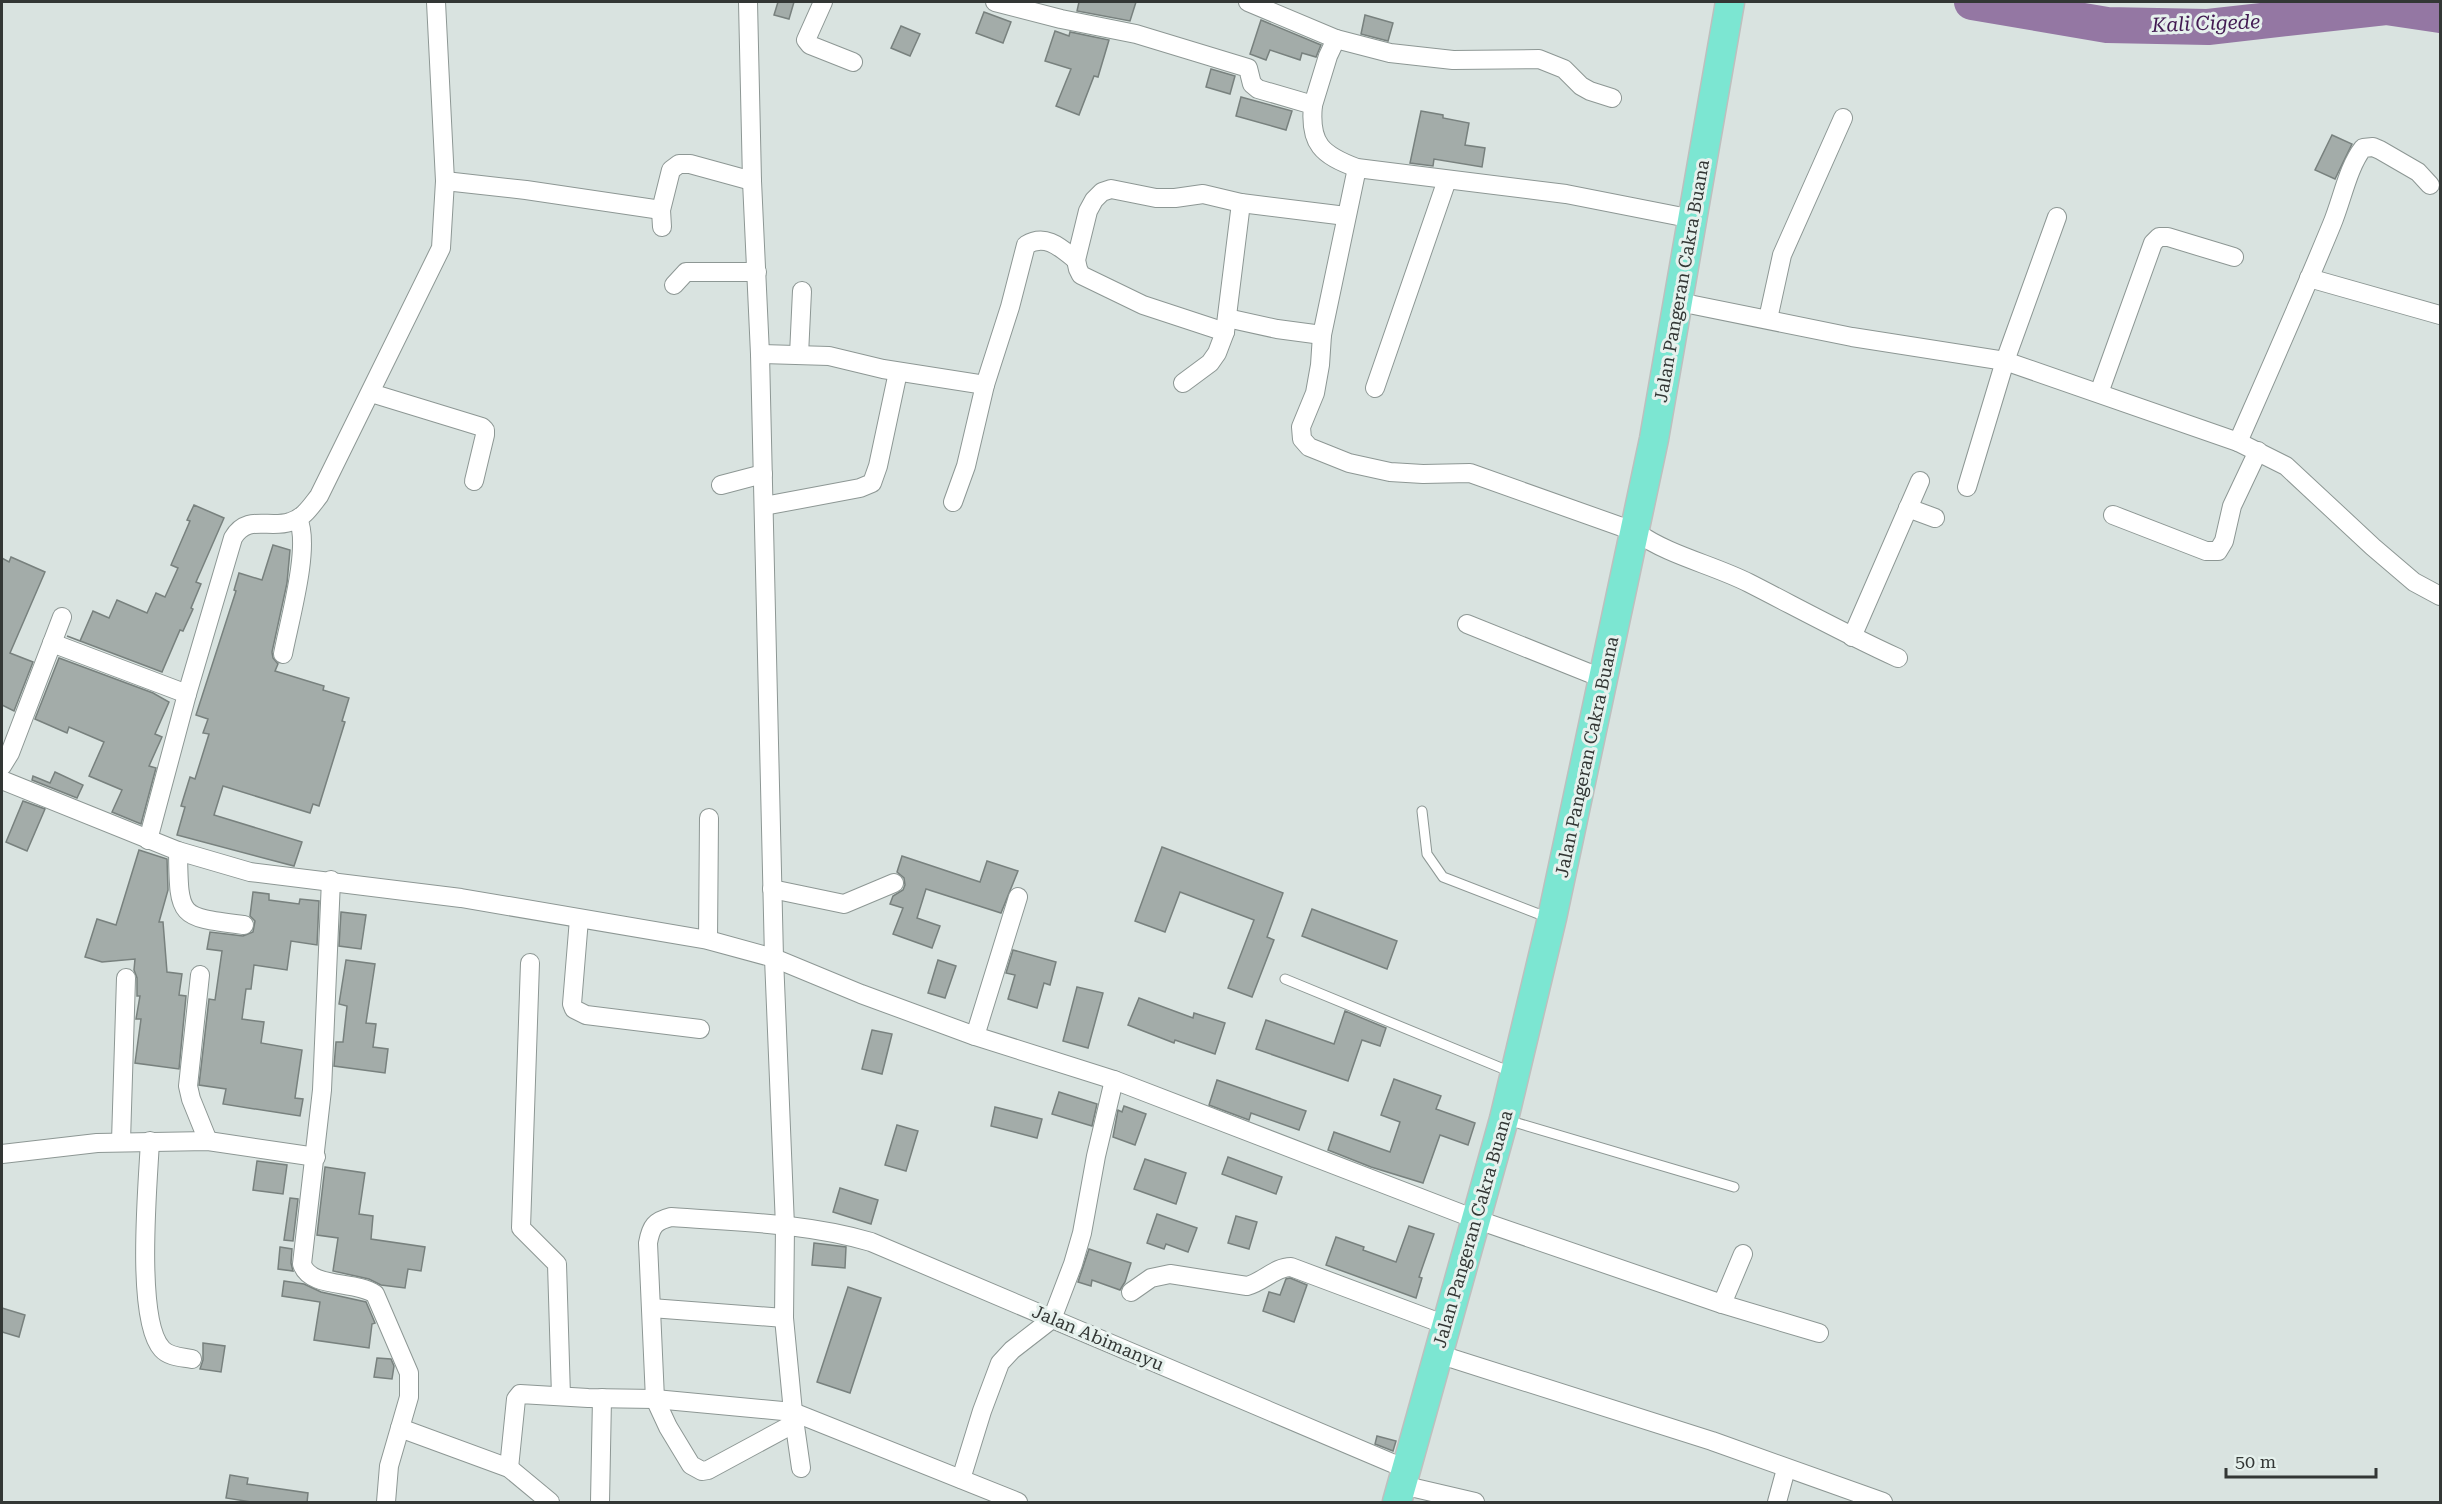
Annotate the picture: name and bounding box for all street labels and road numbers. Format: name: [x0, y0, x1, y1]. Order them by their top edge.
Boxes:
street label: Jalan Pangeran Cakra Buana: [1650, 158, 1713, 404]
street label: Jalan Pangeran Cakra Buana: [1551, 634, 1622, 879]
street label: Jalan Pangeran Cakra Buana: [1429, 1107, 1517, 1350]
street label: Jalan Abimanyu: [1029, 1300, 1167, 1375]

